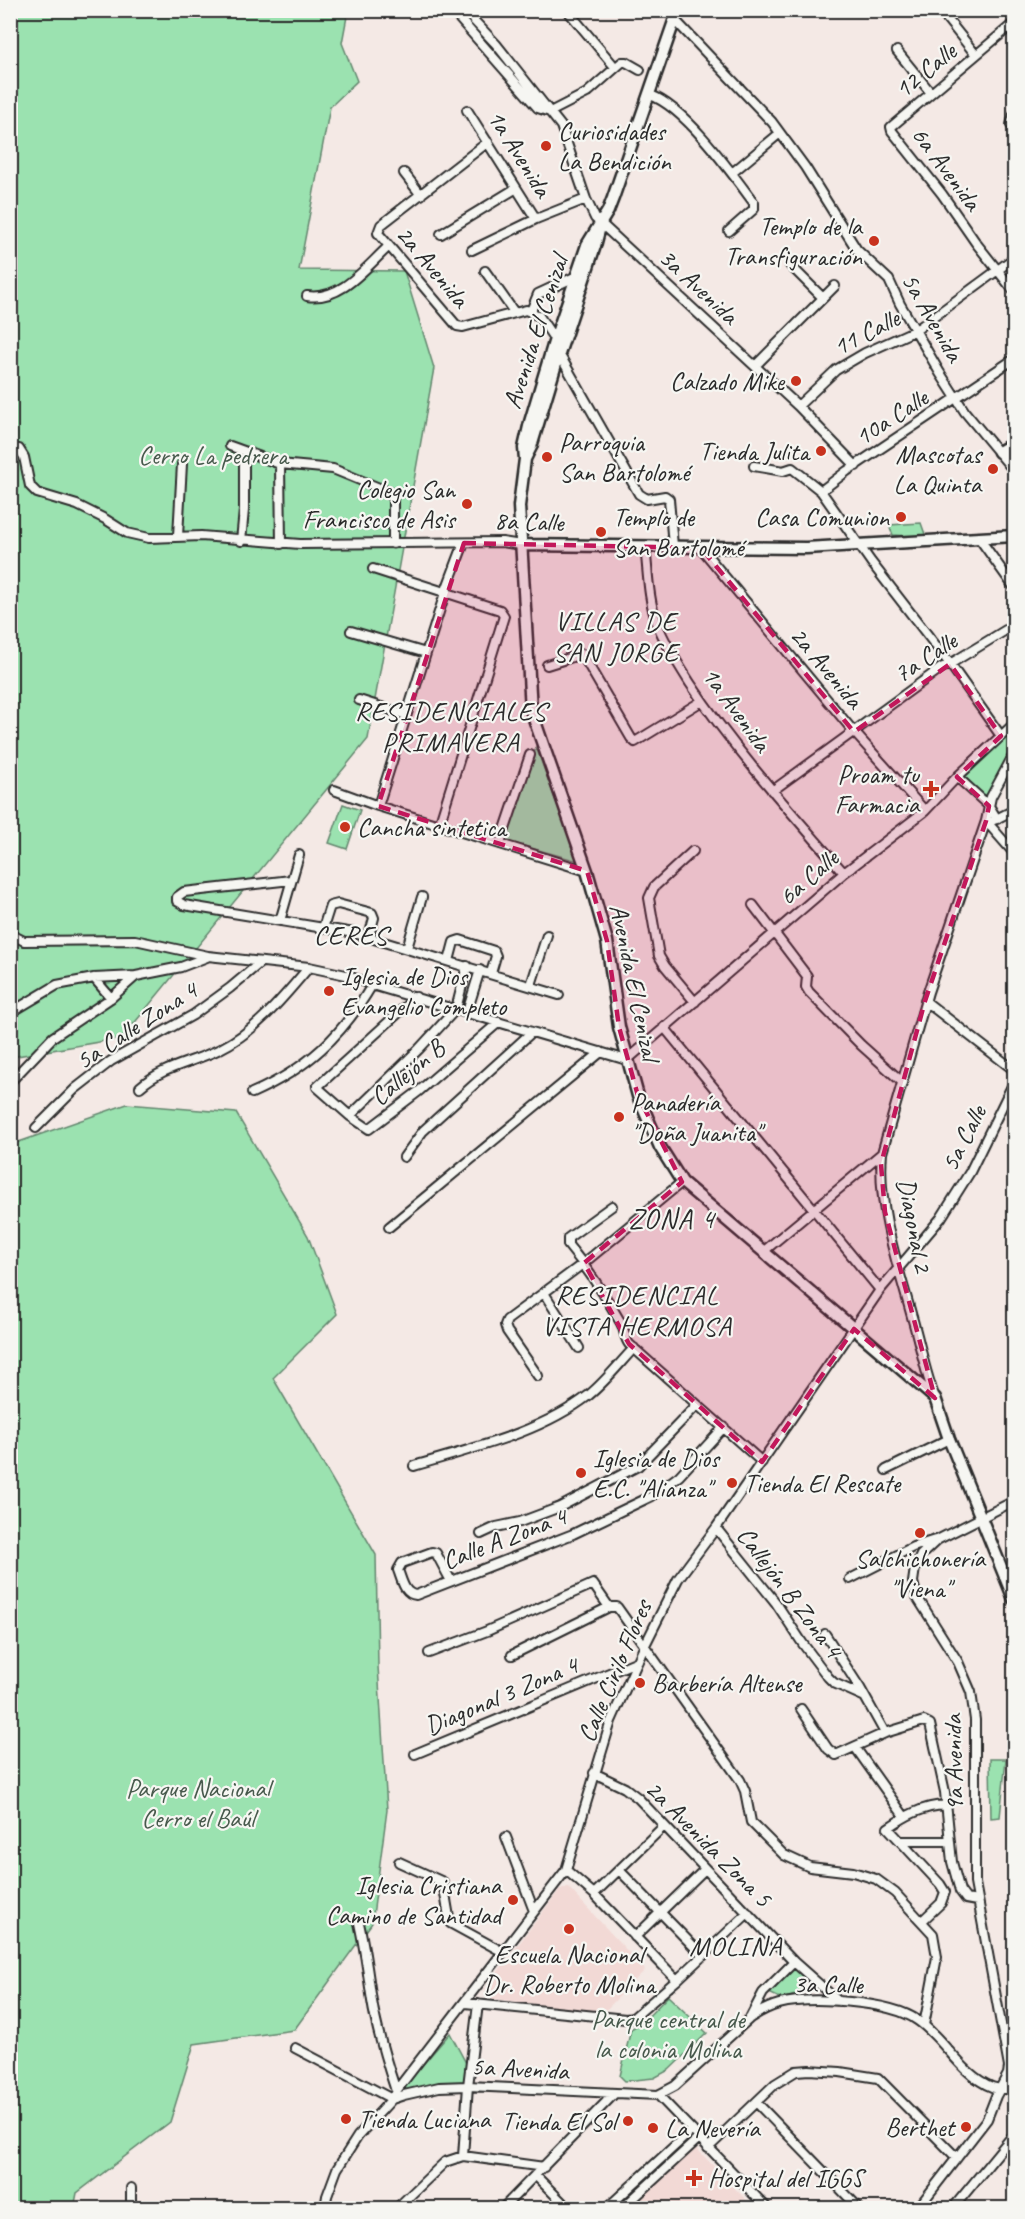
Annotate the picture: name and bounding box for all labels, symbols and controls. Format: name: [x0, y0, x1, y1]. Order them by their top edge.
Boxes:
street label: 12 Calle: [888, 34, 964, 105]
street label: 1a Avenida: [480, 103, 560, 205]
place label: Curiosidades La Bendición: [558, 115, 672, 178]
street label: 6a Avenida: [904, 119, 990, 218]
marker: Curiosidades La Bendición: [539, 139, 553, 153]
place label: Templo de la Transfiguración: [725, 210, 864, 273]
street label: 2a Avenida: [389, 218, 478, 316]
marker: Templo de la Transfiguración: [867, 234, 881, 248]
street label: 3a Avenida: [652, 241, 747, 333]
street label: Avenida El Cenizal: [495, 247, 577, 413]
street label: 5a Avenida: [894, 267, 972, 369]
street label: 11 Calle: [827, 301, 907, 363]
place label: Calzado Mike: [670, 365, 786, 398]
marker: Calzado Mike: [789, 374, 803, 388]
street label: 10a Calle: [848, 381, 936, 453]
place label: Parroquia San Bartolomé: [559, 426, 693, 489]
place label: Tienda Julita: [699, 435, 811, 468]
place label: Mascotas La Quinta: [893, 438, 983, 501]
park label: Cerro La pedrera: [138, 439, 290, 472]
marker: Tienda Julita: [814, 444, 828, 458]
marker: Parroquia San Bartolomé: [540, 450, 554, 464]
marker: Mascotas La Quinta: [986, 462, 1000, 476]
place label: Colegio San Francisco de Asis: [303, 473, 457, 536]
marker: Colegio San Francisco de Asis: [460, 497, 474, 511]
place label: Templo de San Bartolomé: [613, 501, 747, 564]
place label: Casa Comunion: [755, 501, 890, 534]
street label: 8a Calle: [494, 504, 566, 539]
marker: Casa Comunion: [894, 510, 908, 524]
marker: Templo de San Bartolomé: [594, 525, 608, 539]
district label: VILLAS DE SAN JORGE: [553, 604, 681, 669]
street label: 2a Avenida: [783, 619, 872, 717]
street label: 7a Calle: [887, 624, 965, 690]
street label: 1a Avenida: [695, 660, 780, 760]
district label: RESIDENCIALES PRIMAVERA: [355, 694, 550, 759]
place label: Proam tu Farmacia: [835, 758, 921, 821]
marker: Proam tu Farmacia: [924, 782, 938, 796]
place label: Cancha sintetica: [357, 811, 508, 844]
marker: Cancha sintetica: [338, 820, 352, 834]
street label: 6a Calle: [771, 841, 846, 913]
street label: Avenida El Cenizal: [602, 901, 668, 1068]
district label: CERES: [314, 918, 392, 952]
place label: Iglesia de Dios Evangelio Completo: [341, 960, 508, 1023]
street label: 5a Calle Zona 4: [69, 973, 205, 1077]
marker: Iglesia de Dios Evangelio Completo: [322, 984, 336, 998]
street label: Callejón B: [363, 1031, 452, 1113]
place label: Panadería "Doña Juanita": [631, 1086, 766, 1149]
street label: 5a Calle: [933, 1098, 995, 1177]
marker: Panadería "Doña Juanita": [612, 1110, 626, 1124]
street label: Diagonal 2: [889, 1176, 940, 1277]
district label: ZONA 4: [629, 1201, 716, 1236]
district label: RESIDENCIAL VISTA HERMOSA: [542, 1278, 732, 1343]
place label: Iglesia de Dios E.C. "Alianza": [593, 1442, 721, 1505]
marker: Iglesia de Dios E.C. "Alianza": [574, 1466, 588, 1480]
place label: Tienda El Rescate: [744, 1467, 902, 1500]
marker: Tienda El Rescate: [725, 1476, 739, 1490]
street label: Calle A Zona 4: [437, 1499, 573, 1577]
street label: Callejón B Zona 4: [729, 1520, 851, 1666]
marker: Salchichonería "Viena": [913, 1526, 927, 1540]
place label: Salchichonería "Viena": [855, 1542, 987, 1605]
street label: Calle Cirilo Flores: [570, 1593, 660, 1747]
street label: Diagonal 3 Zona 4: [420, 1648, 585, 1742]
place label: Barbería Altense: [652, 1667, 803, 1700]
marker: Barbería Altense: [633, 1676, 647, 1690]
street label: 9a Avenida: [936, 1712, 971, 1812]
park label: Parque Nacional Cerro el Baúl: [126, 1772, 275, 1835]
street label: 2a Avenida Zona 5: [638, 1773, 780, 1915]
place label: Iglesia Cristiana Camino de Santidad: [326, 1869, 505, 1932]
marker: Iglesia Cristiana Camino de Santidad: [506, 1893, 520, 1907]
marker: Escuela Nacional Dr. Roberto Molina: [562, 1922, 576, 1936]
district label: MOLINA: [689, 1929, 783, 1963]
place label: Escuela Nacional Dr. Roberto Molina: [483, 1938, 657, 2001]
street label: 3a Calle: [793, 1967, 864, 2002]
park label: Parque central de la colonia Molina: [591, 2003, 746, 2066]
street label: 5a Avenida: [470, 2049, 571, 2088]
place label: Tienda Luciana: [358, 2103, 492, 2136]
place label: Tienda El Sol: [502, 2105, 621, 2138]
place label: Berthet: [885, 2111, 956, 2144]
marker: Tienda Luciana: [339, 2112, 353, 2126]
place label: La Nevería: [665, 2112, 761, 2145]
marker: Tienda El Sol: [621, 2114, 635, 2128]
marker: Berthet: [959, 2120, 973, 2134]
marker: La Nevería: [646, 2121, 660, 2135]
place label: Hospital del IGGS: [708, 2162, 867, 2195]
marker: Hospital del IGGS: [685, 2169, 703, 2187]

